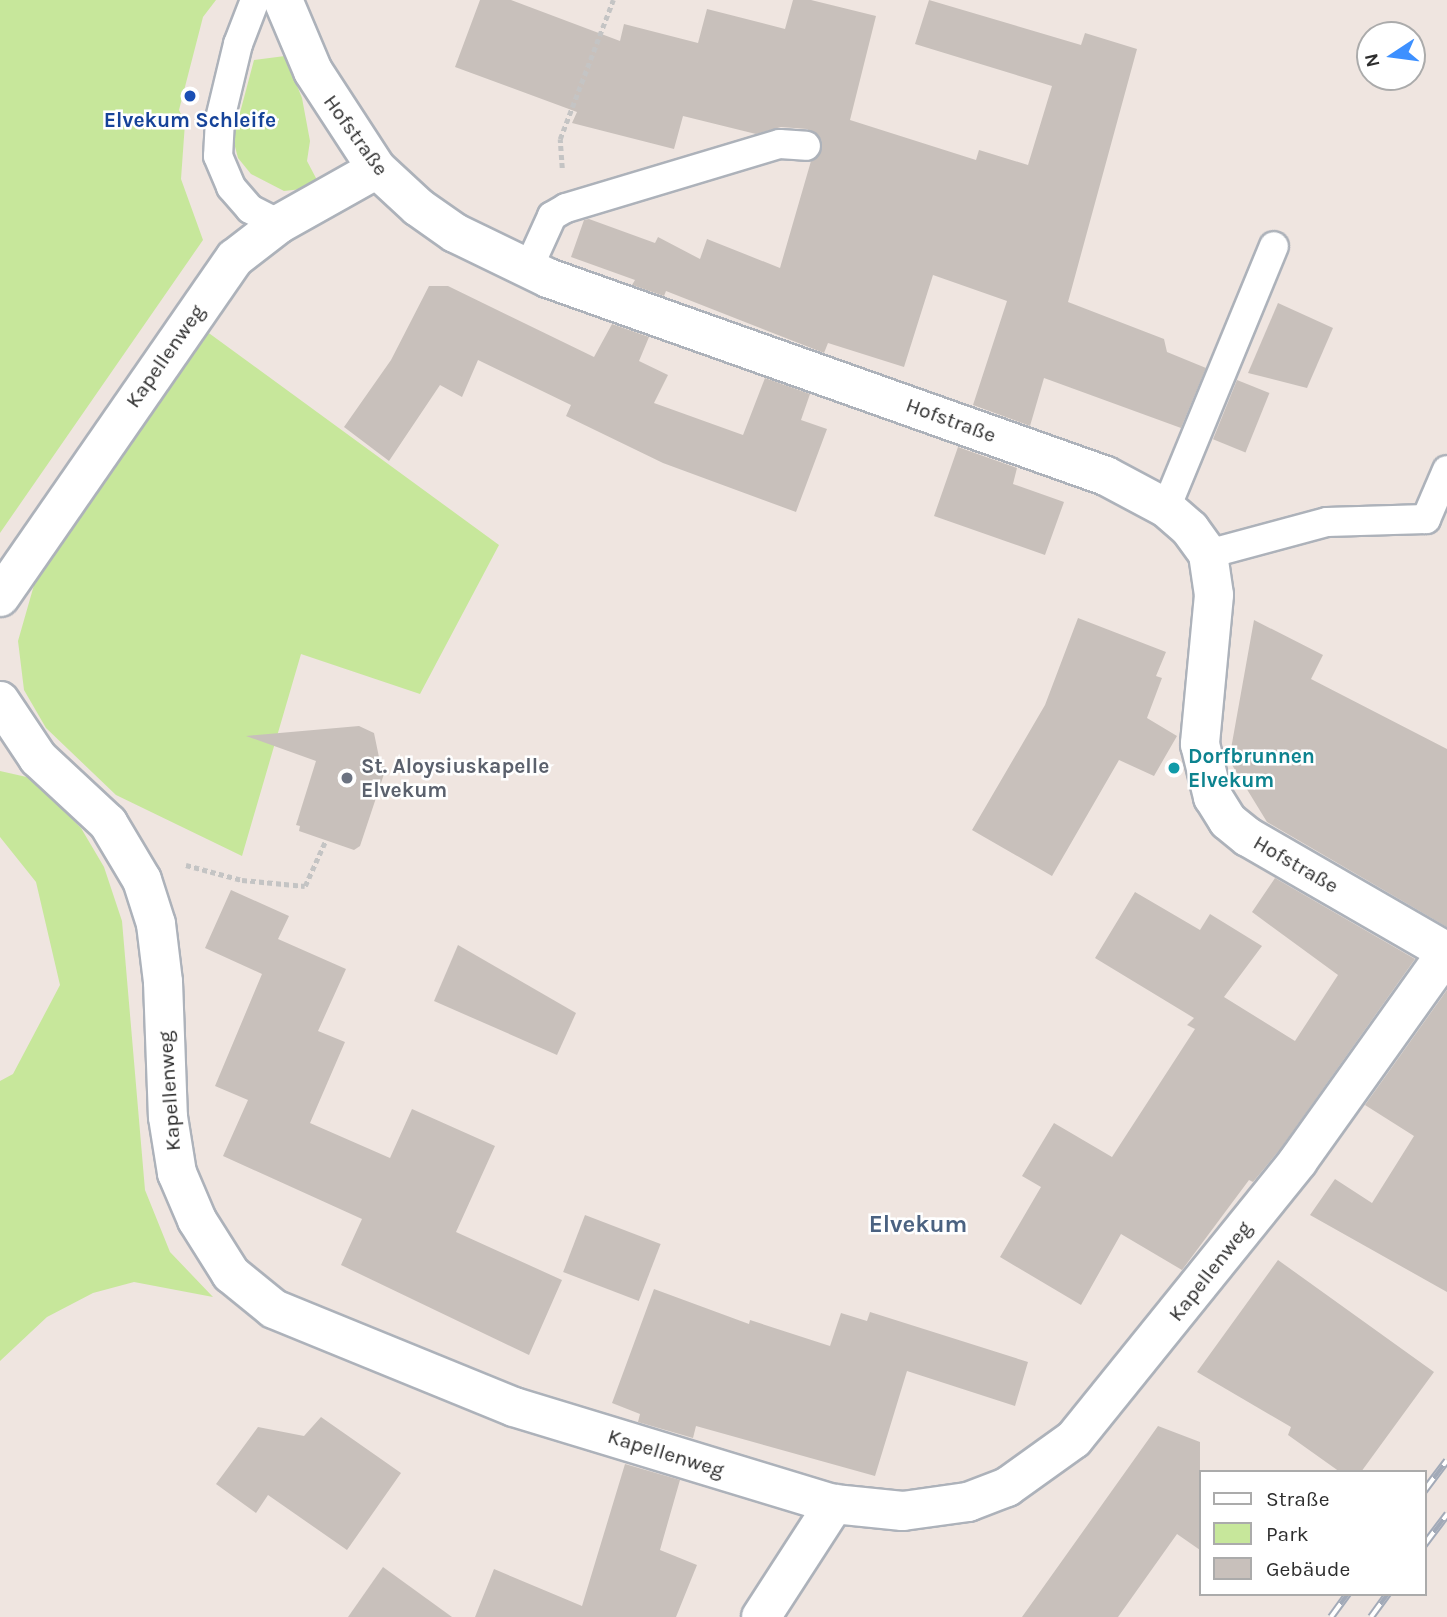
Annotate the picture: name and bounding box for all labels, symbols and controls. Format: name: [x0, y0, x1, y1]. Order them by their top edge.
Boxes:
north arrow: [1356, 21, 1426, 91]
text: N: [1360, 51, 1385, 69]
marker: Elvekum Schleife: [182, 88, 198, 104]
street label: Hofstraße: [318, 90, 394, 180]
place label: Elvekum Schleife: [104, 107, 276, 133]
street label: Kapellenweg: [120, 299, 210, 413]
street label: Hofstraße: [903, 392, 999, 448]
place label: Dorfbrunnen Elvekum: [1188, 743, 1315, 793]
place label: St. Aloysiuskapelle Elvekum: [361, 753, 549, 803]
marker: Dorfbrunnen Elvekum: [1166, 760, 1182, 776]
marker: St. Aloysiuskapelle Elvekum: [339, 770, 355, 786]
street label: Hofstraße: [1249, 830, 1343, 898]
street label: Kapellenweg: [152, 1030, 186, 1152]
district label: Elvekum: [869, 1211, 967, 1239]
street label: Kapellenweg: [1163, 1216, 1257, 1326]
street label: Kapellenweg: [605, 1423, 727, 1483]
legend: [1198, 1470, 1426, 1596]
text: Straße: [1266, 1487, 1329, 1511]
text: Park: [1266, 1522, 1309, 1546]
text: Gebäude: [1266, 1557, 1350, 1581]

